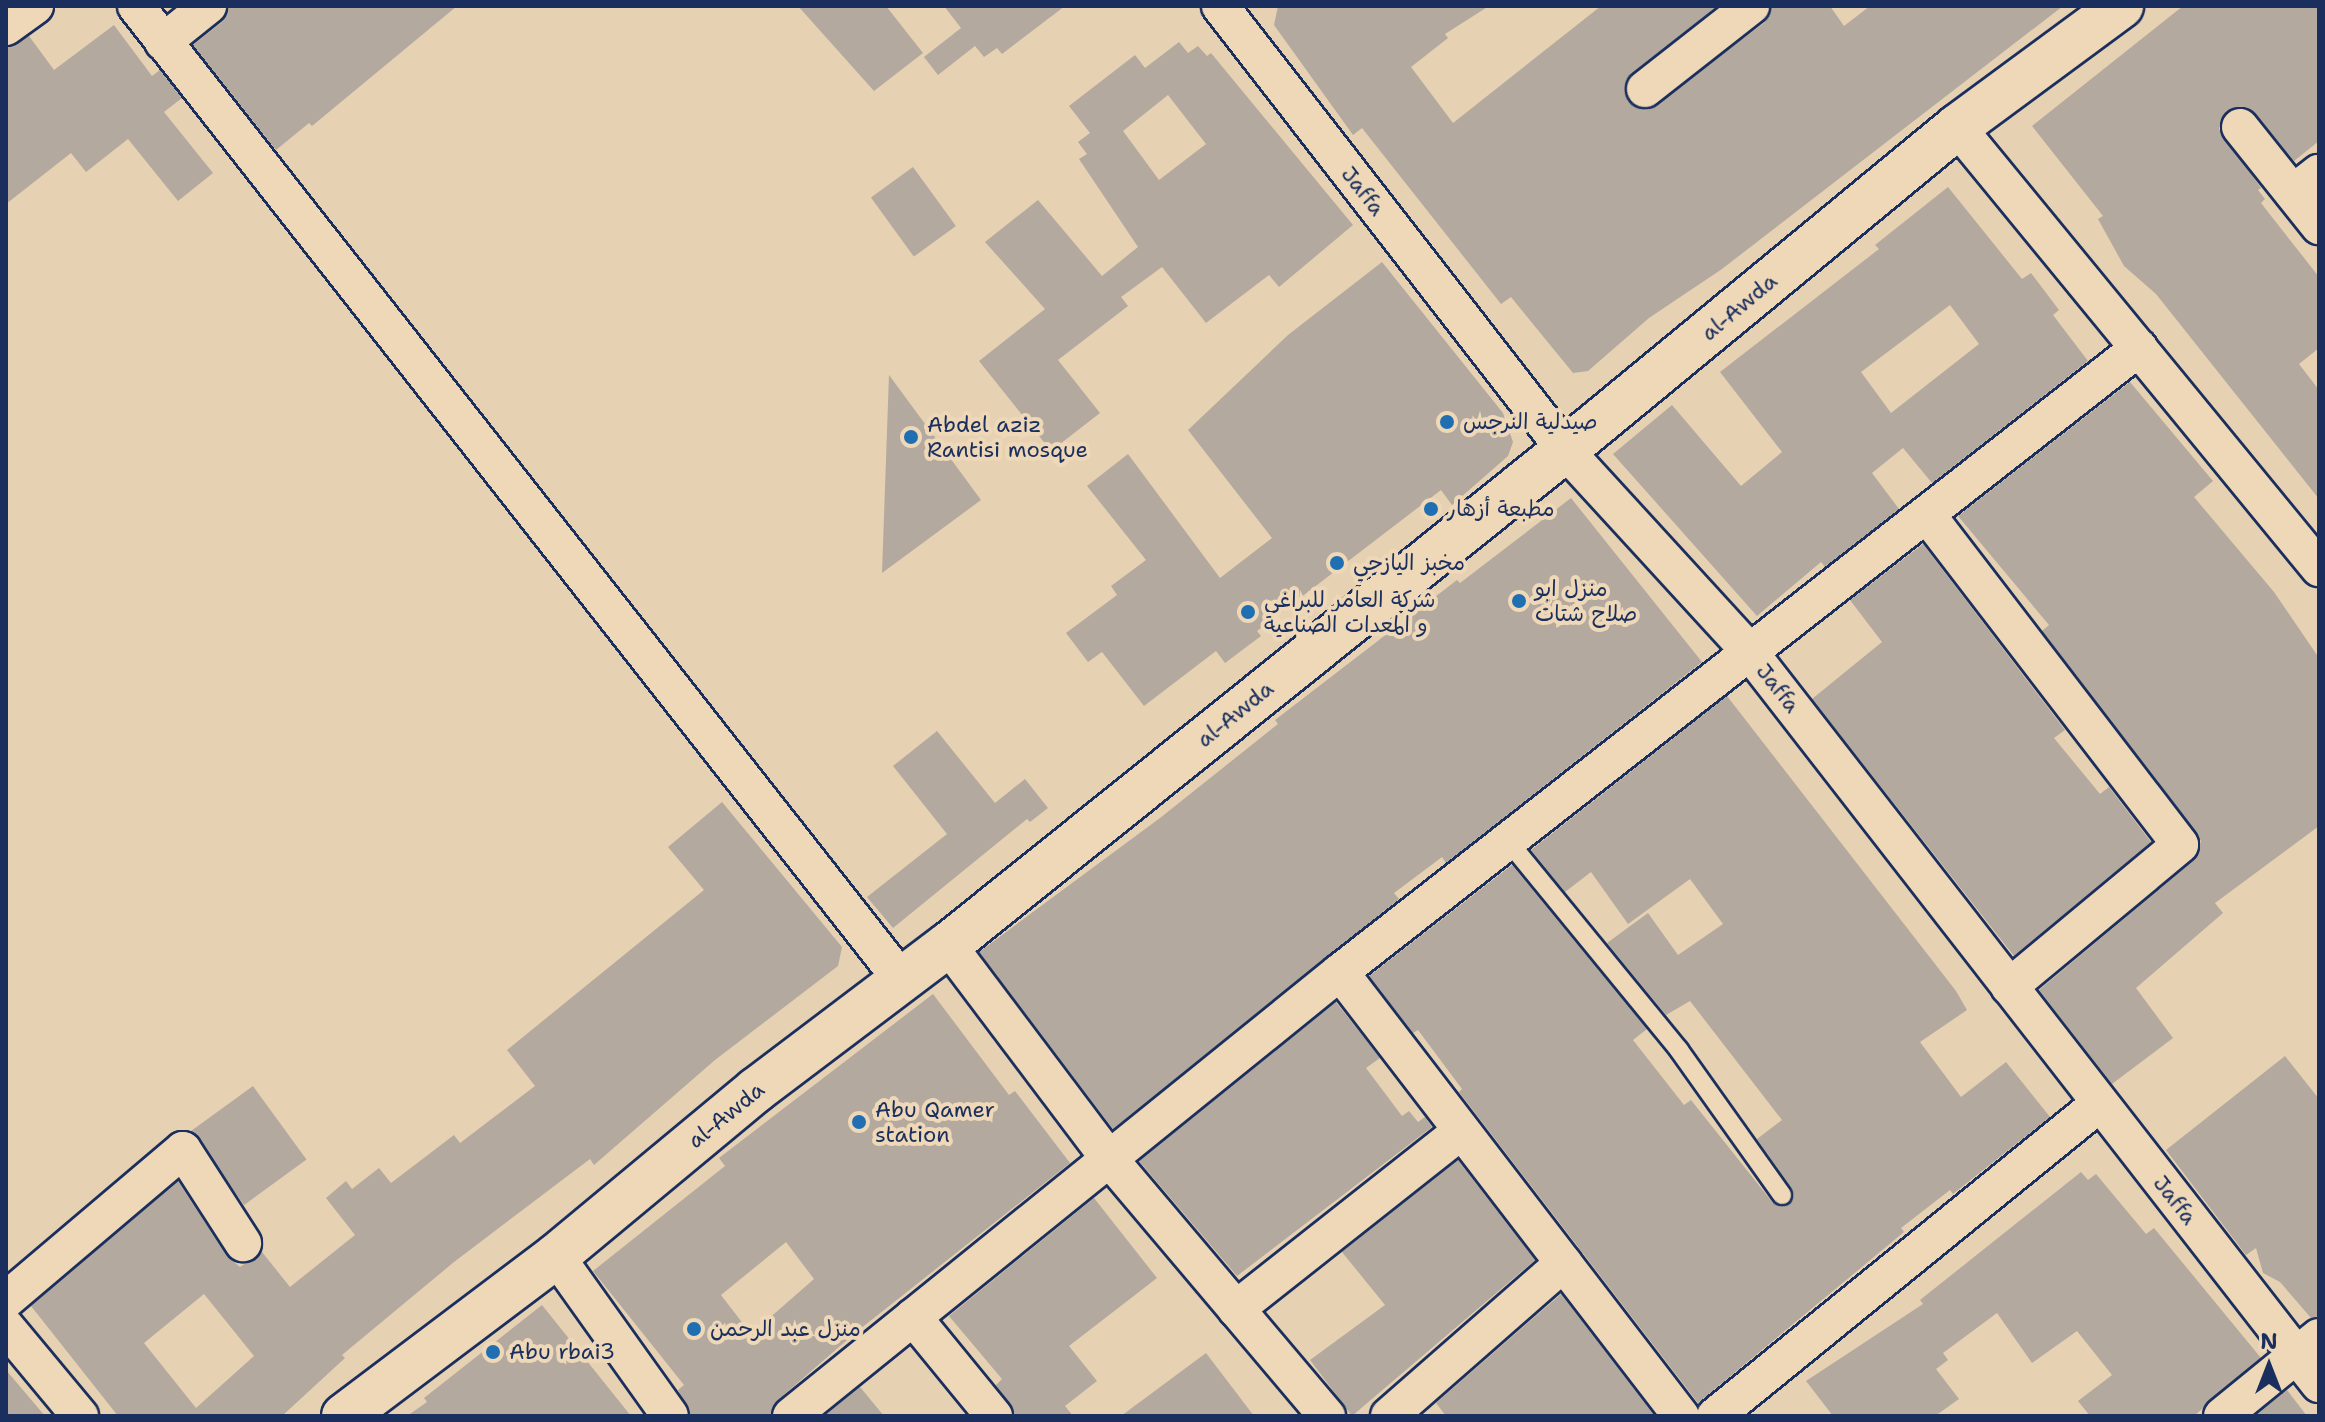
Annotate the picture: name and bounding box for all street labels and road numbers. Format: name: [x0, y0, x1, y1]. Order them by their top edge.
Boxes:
street label: Jaffa: [1336, 161, 1390, 221]
street label: al-Awda: [1696, 268, 1782, 346]
street label: Jaffa: [1751, 658, 1805, 718]
street label: al-Awda: [1191, 675, 1279, 753]
street label: al-Awda: [682, 1076, 770, 1154]
street label: Jaffa: [2148, 1170, 2202, 1230]

